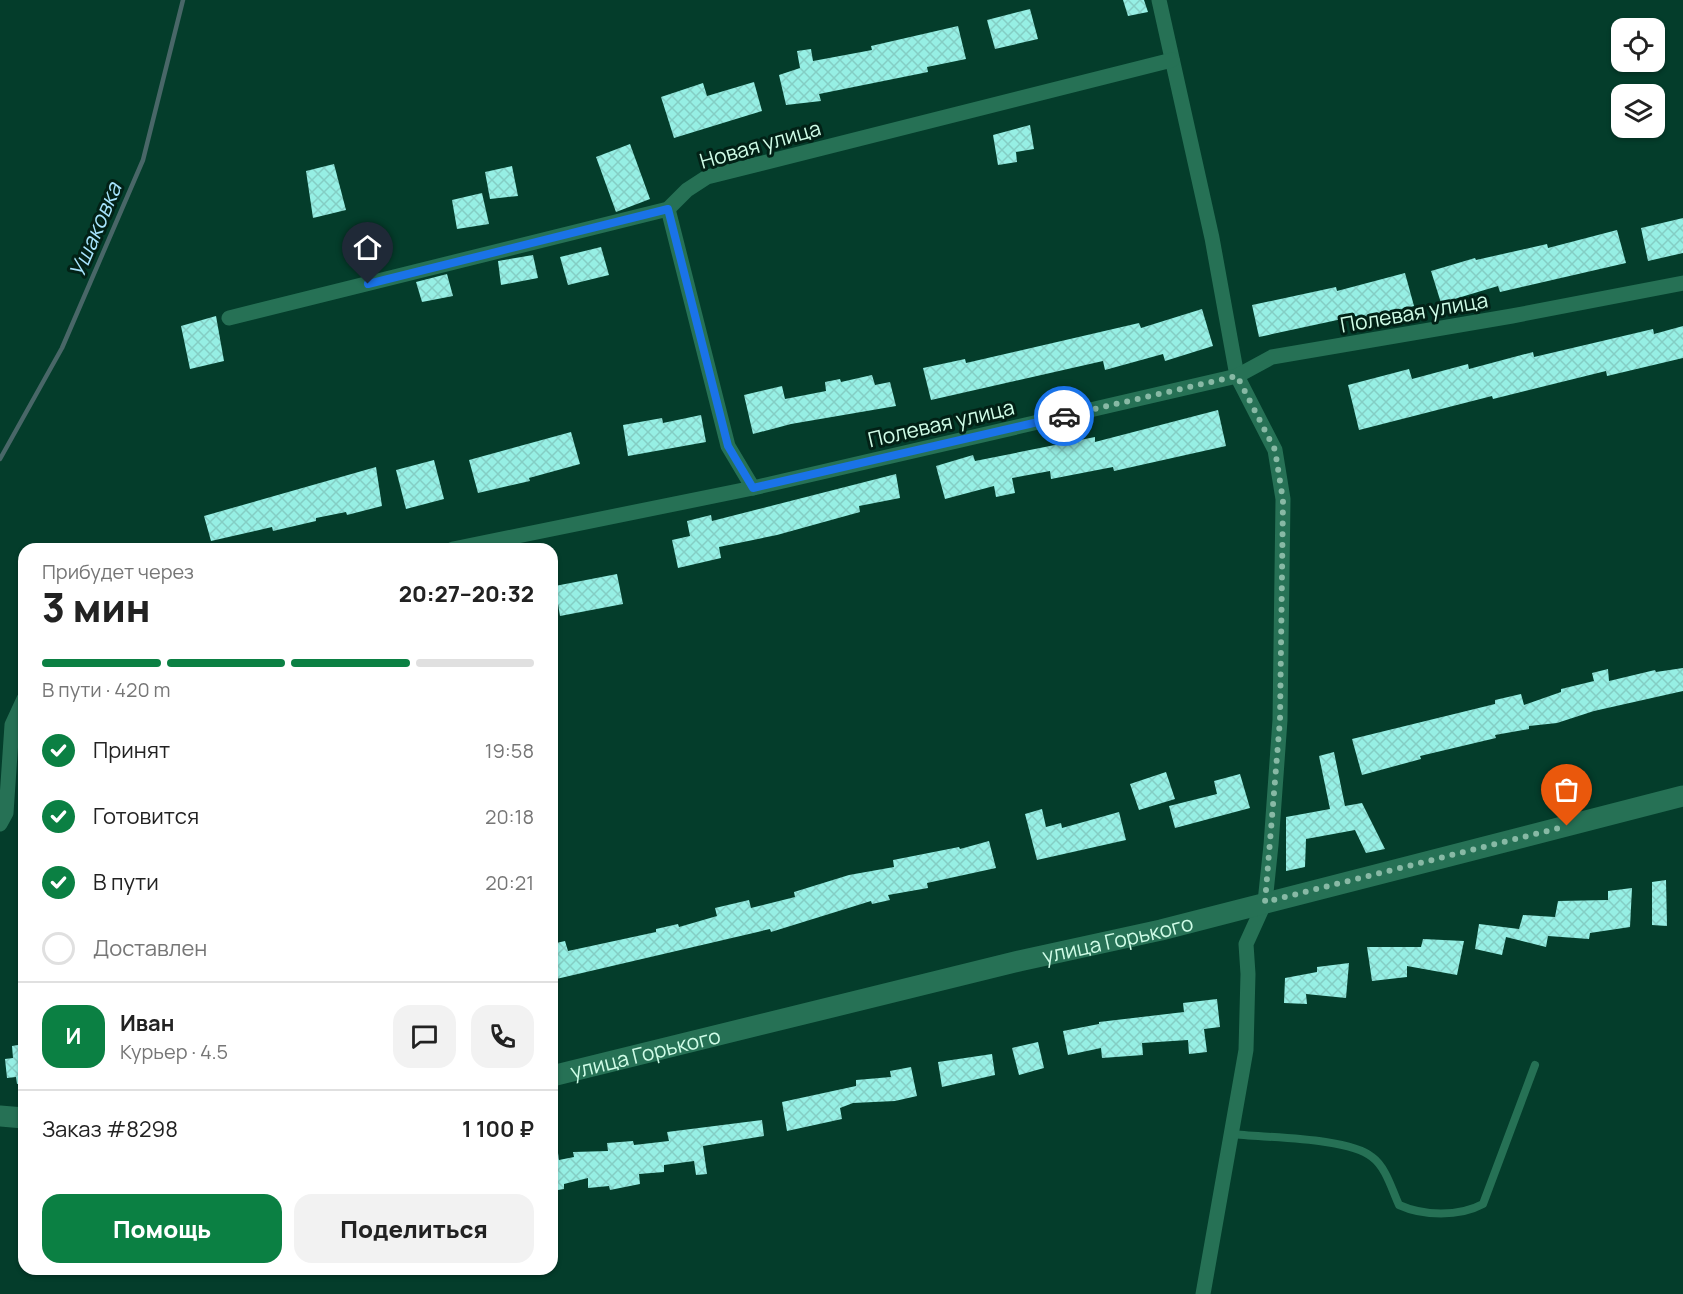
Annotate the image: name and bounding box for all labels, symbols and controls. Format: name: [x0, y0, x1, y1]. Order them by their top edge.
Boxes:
map controls: [1611, 18, 1665, 138]
button: locate: [1611, 18, 1665, 72]
button: layers: [1611, 84, 1665, 138]
street label: Новая улица: [696, 113, 824, 175]
water label: Ушаковка: [61, 176, 129, 282]
pin: [342, 222, 393, 284]
icon: home: [351, 231, 384, 264]
street label: Полевая улица: [1338, 285, 1490, 339]
courier: [1034, 386, 1094, 446]
street label: Полевая улица: [865, 393, 1017, 453]
icon: car: [1048, 400, 1081, 433]
text: Прибудет через: [42, 558, 194, 585]
text: 20:27–20:32: [399, 579, 534, 609]
text: 3 мин: [42, 580, 150, 634]
text: В пути · 420 m: [42, 676, 171, 703]
icon: check: [42, 734, 75, 767]
text: Принят: [93, 735, 170, 765]
text: 19:58: [485, 737, 534, 764]
pin: [1541, 764, 1592, 826]
icon: bag: [1550, 773, 1583, 806]
icon: check: [42, 800, 75, 833]
text: Готовится: [93, 801, 199, 831]
text: 20:18: [485, 803, 534, 830]
icon: check: [42, 866, 75, 899]
text: В пути: [93, 867, 159, 897]
text: 20:21: [485, 869, 534, 896]
street label: улица Горького: [1040, 908, 1196, 970]
text: Доставлен: [93, 933, 207, 963]
button: chat: [393, 1005, 456, 1068]
button: phone: [471, 1005, 534, 1068]
text: Иван: [120, 1008, 174, 1038]
text: И: [66, 1021, 81, 1051]
street label: улица Горького: [567, 1021, 723, 1085]
text: Курьер · 4.5: [120, 1038, 228, 1065]
text: Заказ #8298: [42, 1114, 178, 1144]
text: 1 100 ₽: [462, 1114, 534, 1144]
button: Помощь: [42, 1194, 282, 1263]
button: Поделиться: [294, 1194, 534, 1263]

